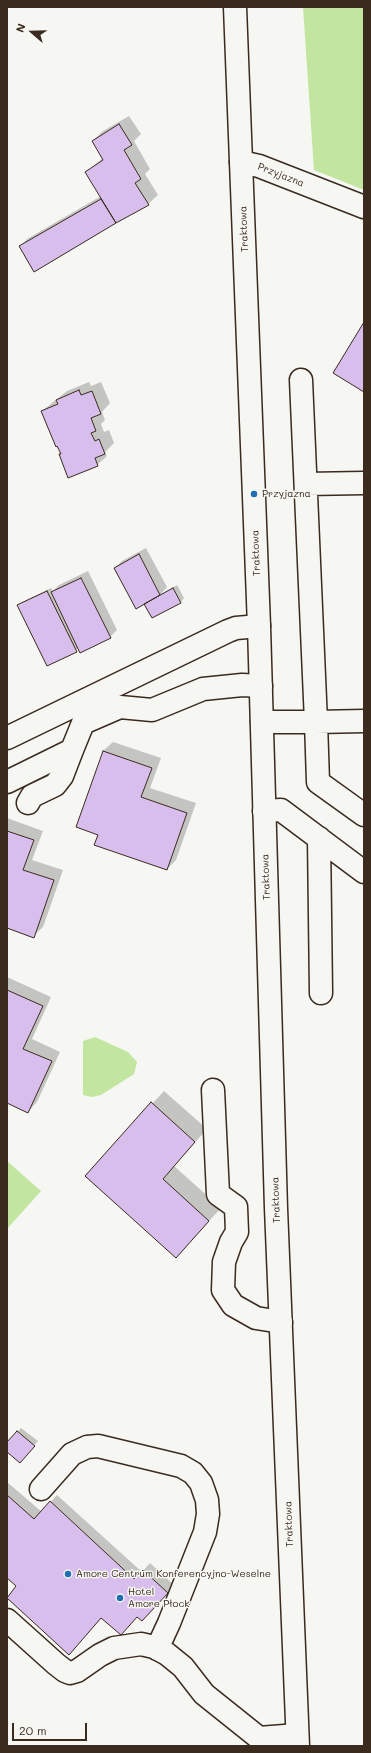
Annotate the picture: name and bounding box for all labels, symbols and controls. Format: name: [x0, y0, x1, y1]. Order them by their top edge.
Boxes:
north arrow: [12, 12, 52, 52]
text: N: [12, 21, 29, 34]
street label: Przyjazna: [256, 161, 306, 189]
street label: Traktowa: [237, 206, 251, 252]
place label: Przyjazna: [262, 488, 311, 500]
marker: Przyjazna: [249, 489, 259, 499]
street label: Traktowa: [249, 530, 263, 576]
street label: Traktowa: [259, 854, 273, 900]
street label: Traktowa: [269, 1177, 283, 1223]
street label: Traktowa: [282, 1501, 296, 1547]
place label: Amore Centrum Konferencyjno-Weselne: [76, 1568, 271, 1580]
marker: Amore Centrum Konferencyjno-Weselne: [63, 1569, 73, 1579]
place label: Hotel Amore Płock: [128, 1586, 190, 1610]
marker: Hotel Amore Płock: [115, 1593, 125, 1603]
scale bar: [14, 1715, 89, 1741]
text: 20 m: [19, 1722, 47, 1738]

